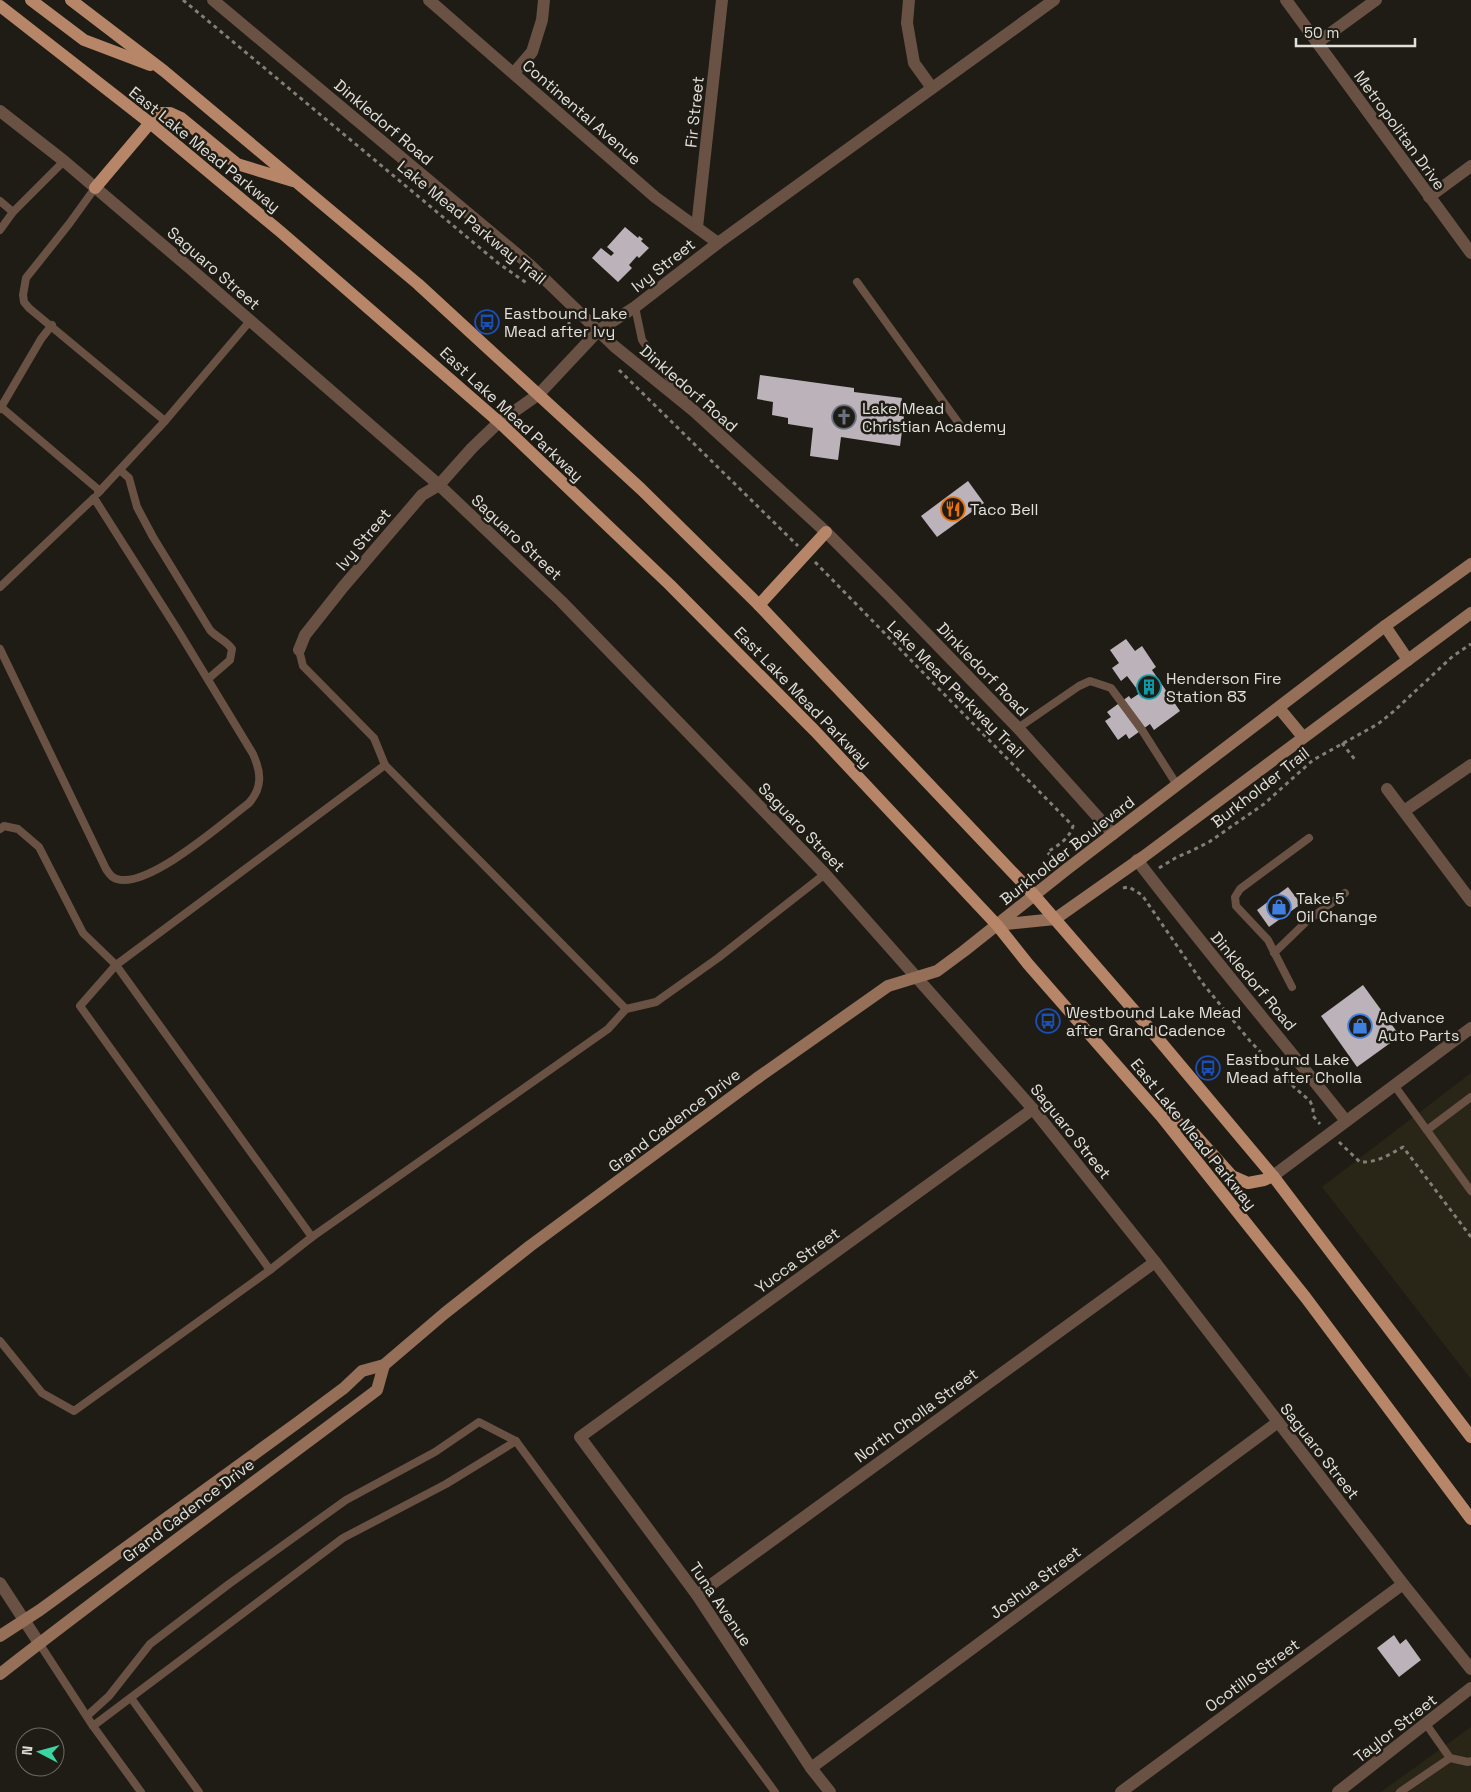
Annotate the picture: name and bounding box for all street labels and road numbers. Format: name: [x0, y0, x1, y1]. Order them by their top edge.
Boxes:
street label: Continental Avenue: [518, 55, 645, 170]
street label: Metropolitan Drive: [1349, 66, 1450, 194]
street label: Dinkledorf Road: [330, 75, 438, 170]
street label: Fir Street: [680, 75, 709, 149]
street label: East Lake Mead Parkway: [125, 82, 285, 217]
street label: Lake Mead Parkway Trail: [393, 156, 551, 289]
street label: Saguaro Street: [163, 222, 265, 315]
street label: Ivy Street: [627, 234, 699, 297]
street label: Dinkledorf Road: [635, 340, 742, 437]
street label: East Lake Mead Parkway: [435, 342, 588, 487]
street label: Saguaro Street: [467, 490, 566, 585]
street label: Ivy Street: [331, 504, 396, 575]
street label: Lake Mead Parkway Trail: [883, 616, 1029, 762]
street label: Dinkledorf Road: [932, 618, 1033, 721]
street label: East Lake Mead Parkway: [729, 622, 876, 773]
street label: Burkholder Trail: [1207, 742, 1314, 832]
street label: Saguaro Street: [754, 778, 850, 877]
street label: Burkholder Boulevard: [996, 791, 1139, 910]
street label: Dinkledorf Road: [1206, 927, 1301, 1035]
street label: East Lake Mead Parkway: [1126, 1054, 1261, 1214]
street label: Grand Cadence Drive: [604, 1064, 745, 1177]
street label: Saguaro Street: [1026, 1079, 1115, 1183]
street label: Yucca Street: [751, 1223, 844, 1298]
street label: North Cholla Street: [850, 1363, 982, 1467]
street label: Saguaro Street: [1275, 1399, 1364, 1504]
street label: Grand Cadence Drive: [118, 1454, 259, 1567]
street label: Joshua Street: [985, 1541, 1085, 1624]
street label: Tuna Avenue: [685, 1558, 757, 1651]
street label: Ocotillo Street: [1201, 1634, 1304, 1717]
street label: Taylor Street: [1350, 1689, 1441, 1767]

